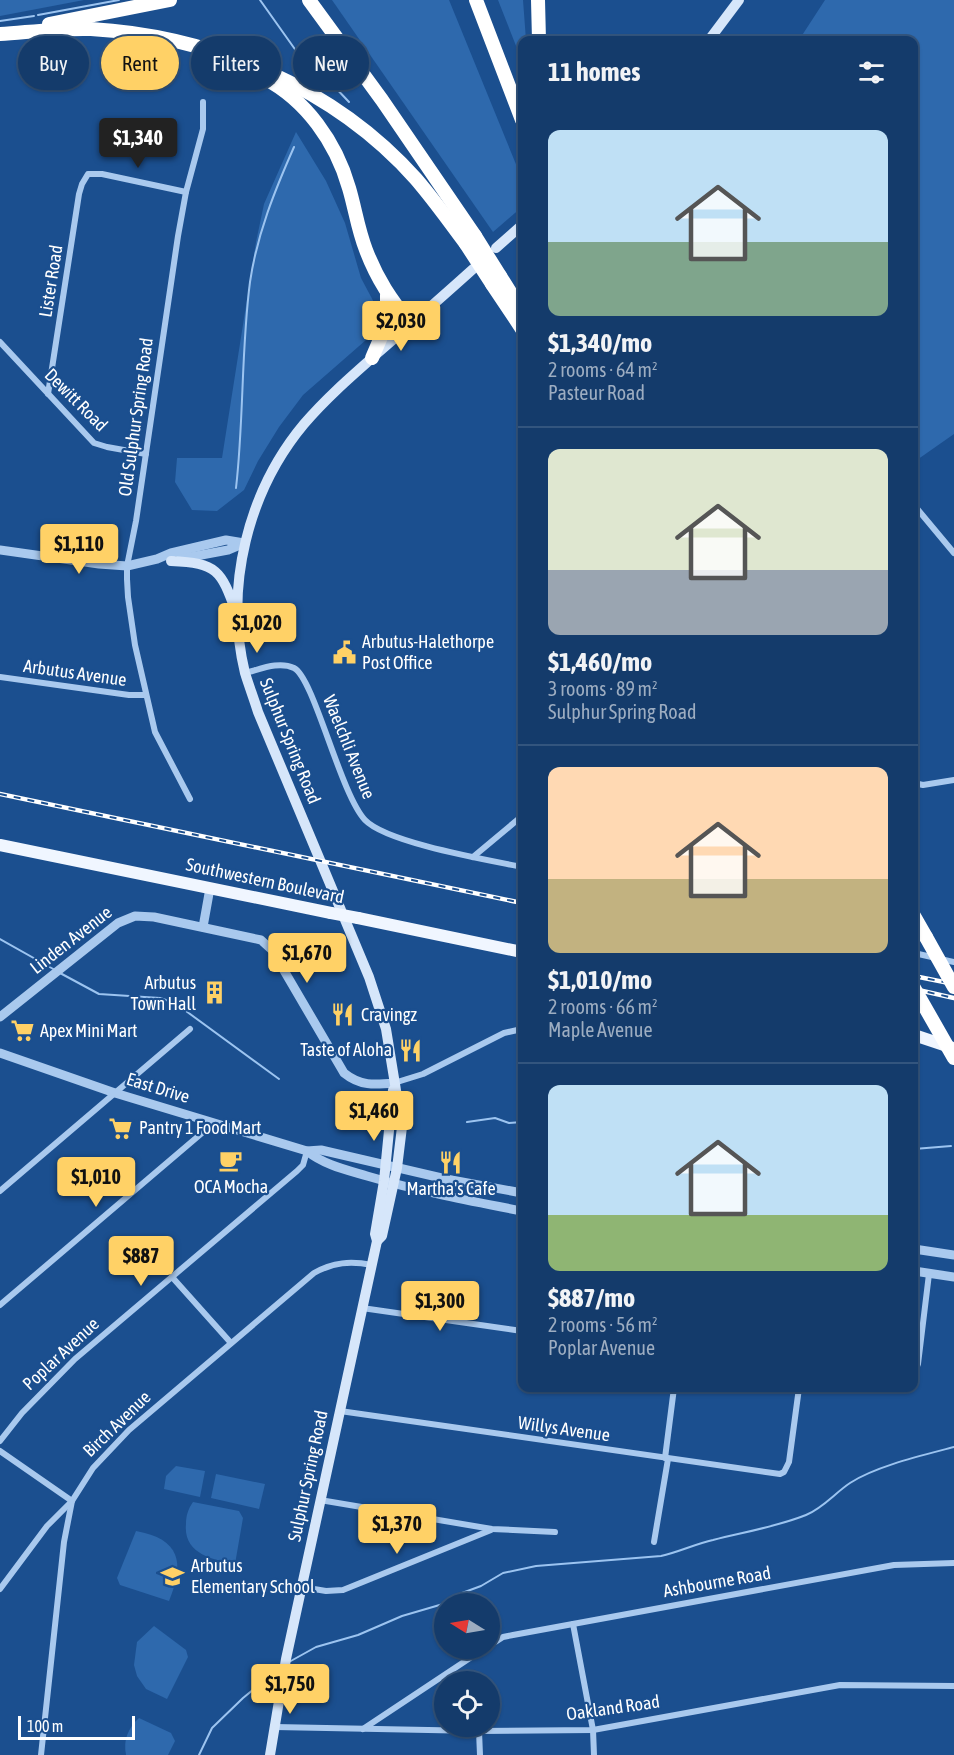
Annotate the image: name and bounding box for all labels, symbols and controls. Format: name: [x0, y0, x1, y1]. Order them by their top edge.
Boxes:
chip: Buy: [18, 36, 89, 90]
chip: Rent: [101, 36, 179, 90]
chip: Filters: [191, 36, 281, 90]
chip: New: [293, 36, 369, 90]
icon: filters: [855, 56, 888, 89]
text: 11 homes: [548, 57, 641, 87]
pin: $1,340: [89, 118, 187, 169]
text: $1,340: [113, 126, 163, 149]
icon: home: [664, 169, 772, 277]
street label: Lister Road: [34, 243, 67, 319]
pin: $2,030: [352, 301, 450, 352]
text: $2,030: [376, 309, 426, 332]
text: $1,340/mo: [548, 328, 652, 358]
street label: Old Sulphur Spring Road: [114, 336, 157, 497]
text: 2 rooms · 64 m²: [548, 358, 658, 381]
street label: Dewitt Road: [41, 364, 112, 435]
text: Pasteur Road: [548, 381, 645, 404]
icon: home: [664, 488, 772, 596]
pin: $1,110: [30, 524, 128, 575]
text: $1,110: [54, 532, 104, 555]
pin: $1,020: [208, 603, 306, 654]
text: $1,020: [232, 611, 282, 634]
place label: Arbutus-Halethorpe Post Office: [362, 631, 494, 673]
public building icon: Arbutus-Halethorpe Post Office: [331, 639, 357, 665]
text: $1,460/mo: [548, 647, 652, 677]
street label: Arbutus Avenue: [22, 655, 128, 690]
street label: Sulphur Spring Road: [256, 675, 325, 807]
text: 3 rooms · 89 m²: [548, 677, 658, 700]
street label: Waelchli Avenue: [319, 692, 380, 802]
text: Sulphur Spring Road: [548, 700, 696, 723]
icon: home: [664, 806, 772, 914]
street label: Southwestern Boulevard: [184, 853, 346, 908]
street label: Linden Avenue: [26, 901, 116, 978]
pin: $1,670: [258, 933, 356, 984]
text: $1,670: [282, 941, 332, 964]
text: $1,010/mo: [548, 965, 652, 995]
place label: Arbutus Town Hall: [131, 972, 196, 1014]
building icon: Arbutus Town Hall: [201, 980, 227, 1006]
text: 2 rooms · 66 m²: [548, 995, 658, 1018]
restaurant icon: Cravingz: [330, 1002, 356, 1028]
place label: Cravingz: [361, 1004, 417, 1025]
supermarket icon: Apex Mini Mart: [9, 1018, 35, 1044]
text: Maple Avenue: [548, 1018, 652, 1041]
place label: Apex Mini Mart: [40, 1020, 137, 1041]
restaurant icon: Taste of Aloha: [397, 1037, 423, 1063]
place label: Taste of Aloha: [300, 1039, 392, 1060]
street label: East Drive: [124, 1068, 192, 1107]
pin: $1,460: [325, 1091, 423, 1142]
text: $1,460: [349, 1099, 399, 1122]
supermarket icon: Pantry 1 Food Mart: [108, 1115, 134, 1141]
place label: Pantry 1 Food Mart: [139, 1117, 261, 1138]
icon: home: [664, 1124, 772, 1232]
cafe icon: OCA Mocha: [218, 1148, 244, 1174]
restaurant icon: Martha's Cafe: [438, 1150, 464, 1176]
pin: $1,010: [47, 1157, 145, 1208]
text: $1,010: [71, 1165, 121, 1188]
place label: OCA Mocha: [194, 1176, 268, 1197]
place label: Martha's Cafe: [406, 1178, 496, 1199]
pin: $887: [105, 1236, 177, 1287]
text: $887: [123, 1244, 159, 1267]
pin: $1,300: [391, 1281, 489, 1332]
text: $887/mo: [548, 1283, 635, 1313]
text: $1,300: [415, 1289, 465, 1312]
street label: Poplar Avenue: [18, 1313, 103, 1394]
text: 2 rooms · 56 m²: [548, 1313, 658, 1336]
text: Poplar Avenue: [548, 1336, 655, 1359]
street label: Birch Avenue: [79, 1386, 155, 1461]
street label: Sulphur Spring Road: [283, 1408, 332, 1543]
street label: Willys Avenue: [517, 1412, 611, 1445]
pin: $1,370: [348, 1504, 446, 1555]
text: $1,370: [372, 1512, 422, 1535]
place label: Arbutus Elementary School: [191, 1555, 315, 1597]
street label: Ashbourne Road: [662, 1562, 772, 1601]
school or university icon: Arbutus Elementary School: [160, 1563, 186, 1589]
north arrow: [434, 1593, 500, 1659]
map controls: [434, 1593, 500, 1737]
pin: $1,750: [241, 1664, 339, 1715]
button: locate: [434, 1671, 500, 1737]
text: $1,750: [265, 1672, 315, 1695]
street label: Oakland Road: [565, 1691, 661, 1724]
scale bar: [18, 1713, 135, 1740]
text: 100 m: [27, 1717, 63, 1735]

